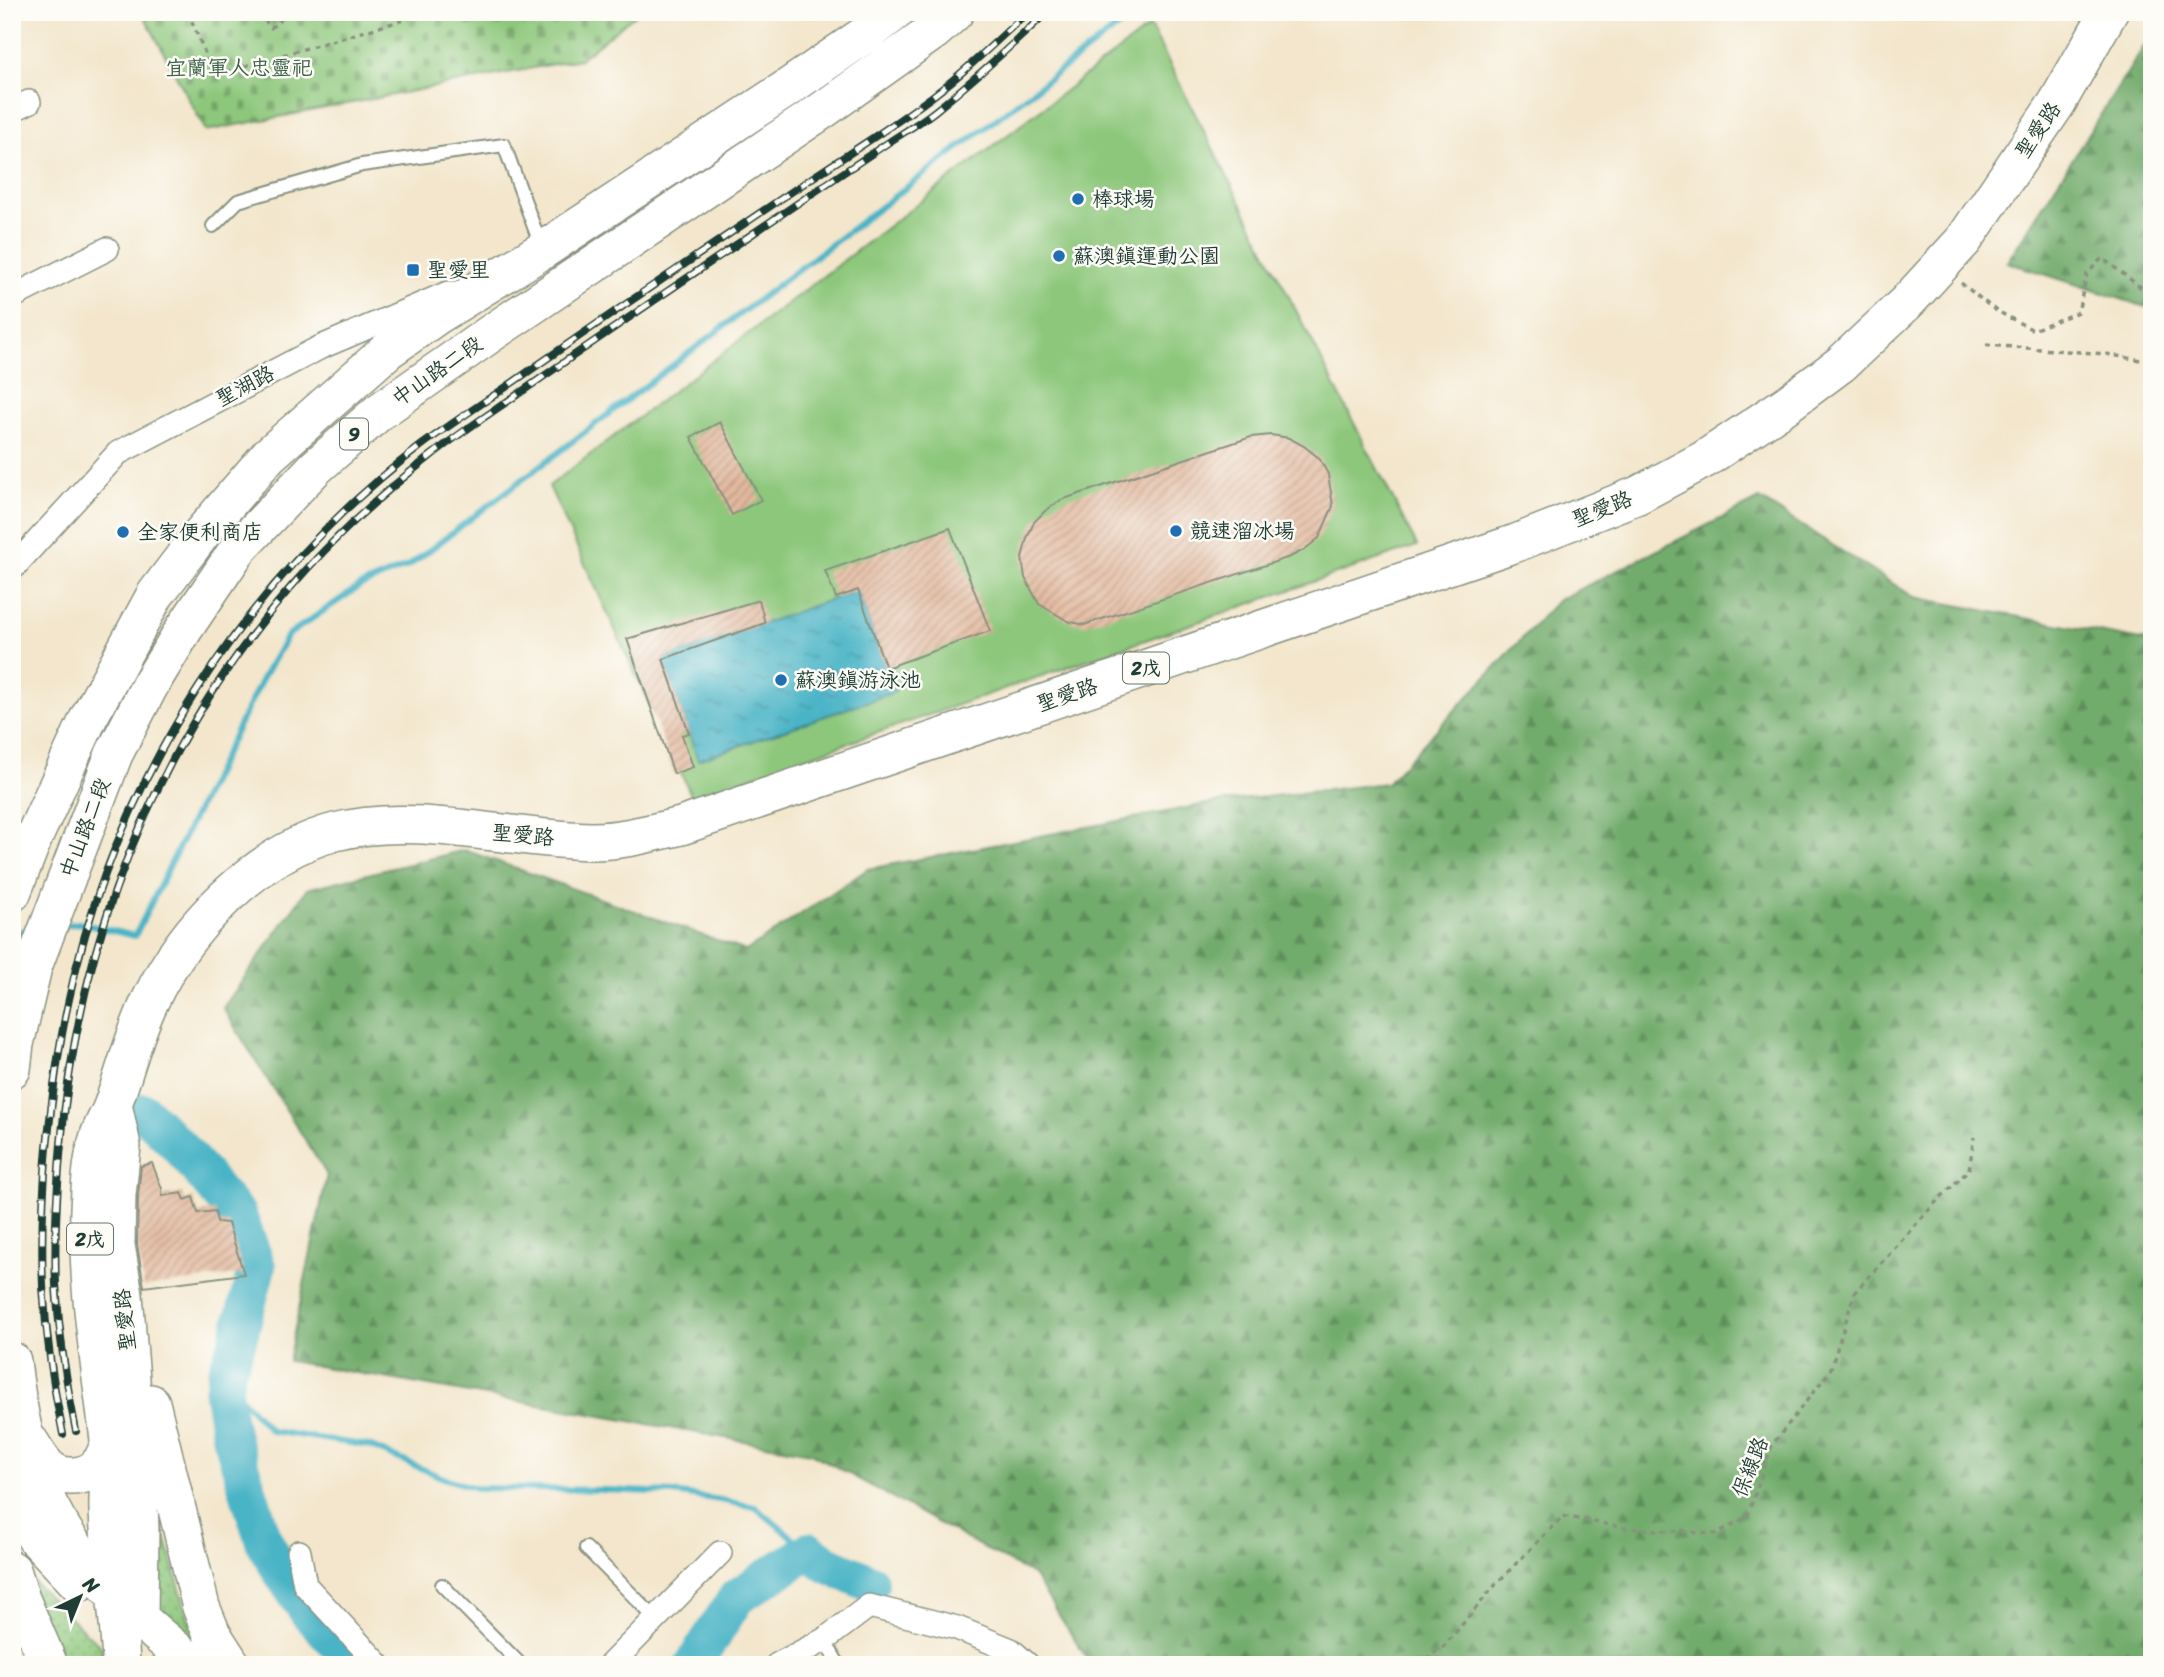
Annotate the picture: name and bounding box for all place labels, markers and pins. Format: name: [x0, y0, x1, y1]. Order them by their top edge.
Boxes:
place label: 棒球場: [1092, 180, 1155, 218]
marker: 棒球場: [1070, 191, 1086, 207]
place label: 蘇澳鎮運動公園: [1073, 237, 1220, 275]
marker: 蘇澳鎮運動公園: [1051, 248, 1067, 264]
place label: 聖愛里: [427, 251, 490, 289]
marker: 聖愛里: [405, 262, 421, 278]
place label: 競速溜冰場: [1190, 512, 1295, 550]
place label: 全家便利商店: [137, 513, 263, 551]
marker: 競速溜冰場: [1168, 523, 1184, 539]
marker: 全家便利商店: [115, 524, 131, 540]
place label: 蘇澳鎮游泳池: [795, 661, 921, 699]
marker: 蘇澳鎮游泳池: [773, 672, 789, 688]

